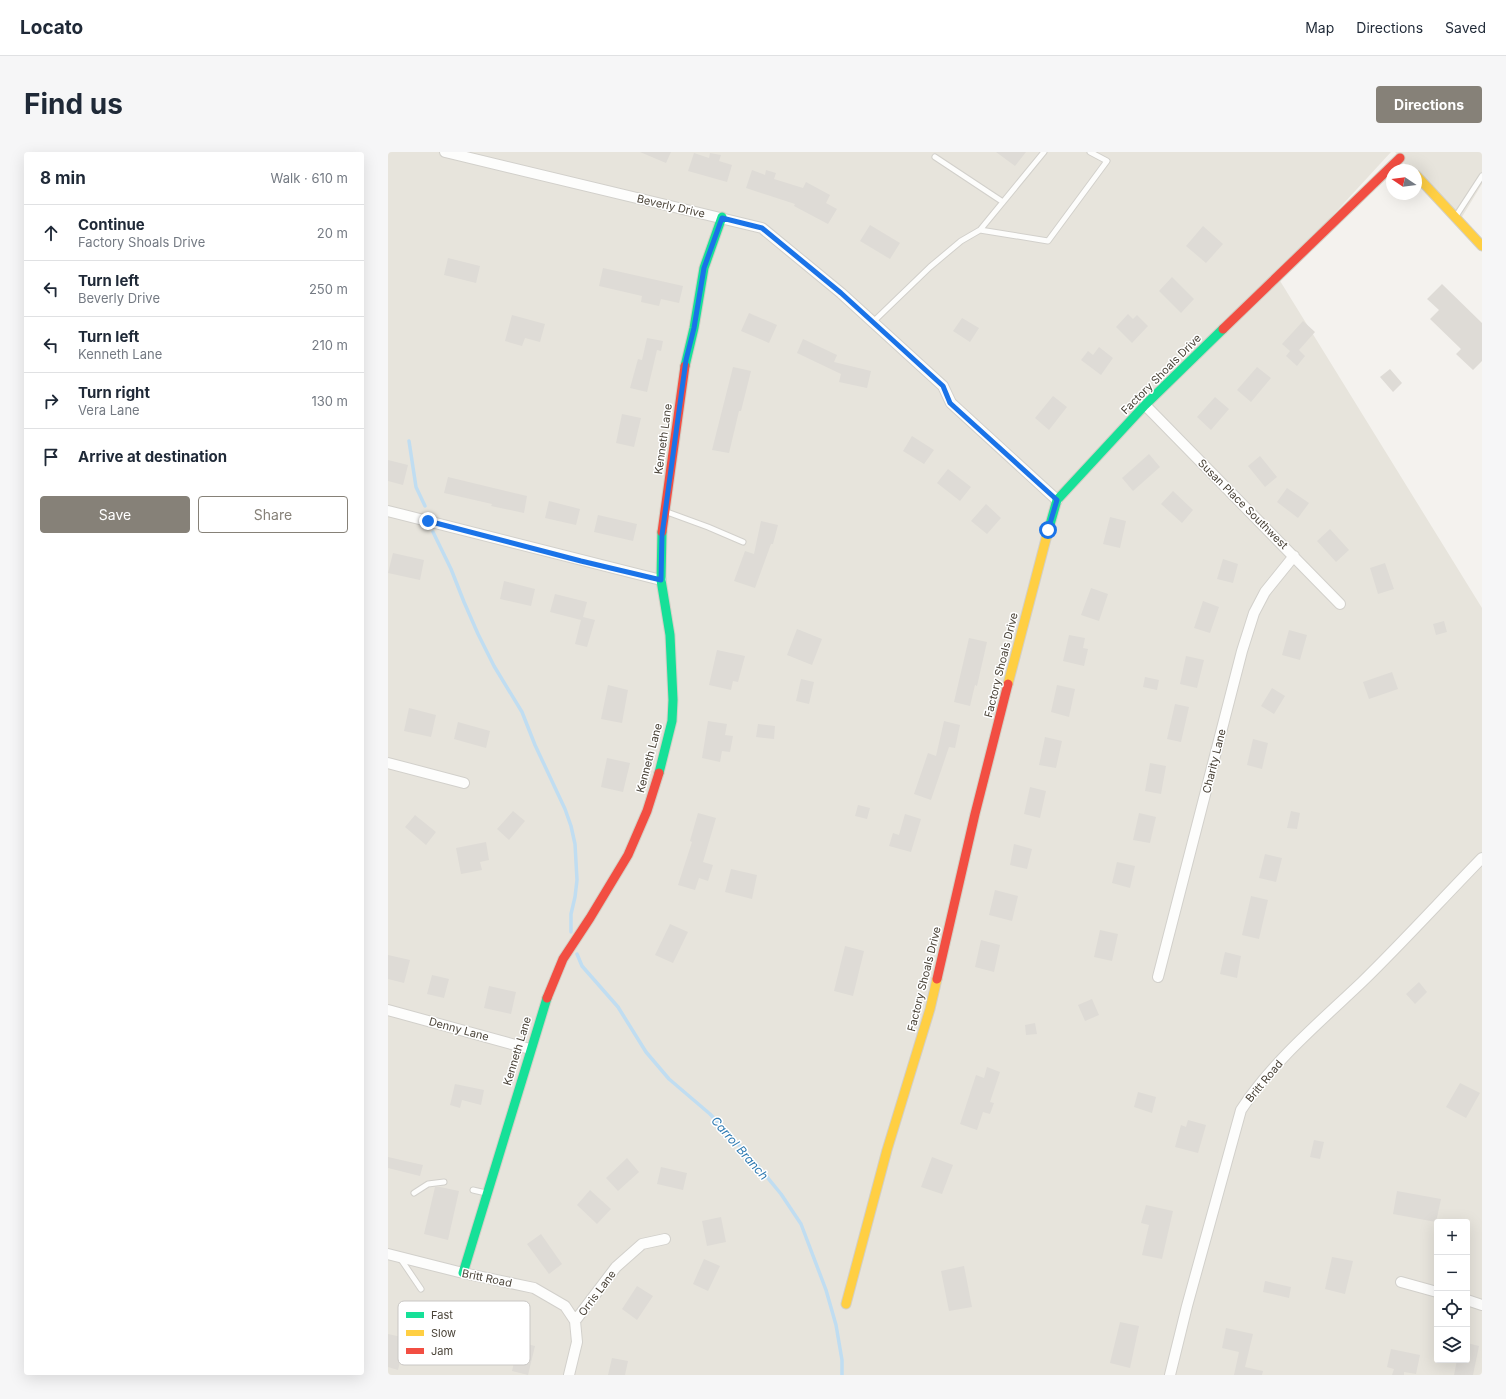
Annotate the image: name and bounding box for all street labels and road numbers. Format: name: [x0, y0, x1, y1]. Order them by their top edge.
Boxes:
street label: Beverly Drive: [636, 191, 706, 221]
street label: Factory Shoals Drive: [1118, 331, 1204, 417]
street label: Kenneth Lane: [651, 403, 675, 475]
street label: Susan Place Southwest: [1195, 456, 1291, 552]
street label: Factory Shoals Drive: [981, 611, 1021, 719]
street label: Kenneth Lane: [633, 722, 665, 794]
street label: Charity Lane: [1199, 727, 1229, 795]
street label: Factory Shoals Drive: [904, 925, 944, 1033]
street label: Denny Lane: [427, 1014, 491, 1044]
street label: Kenneth Lane: [500, 1015, 534, 1087]
street label: Britt Road: [1242, 1057, 1286, 1105]
street label: Britt Road: [461, 1266, 513, 1290]
street label: Orris Lane: [575, 1267, 619, 1319]

